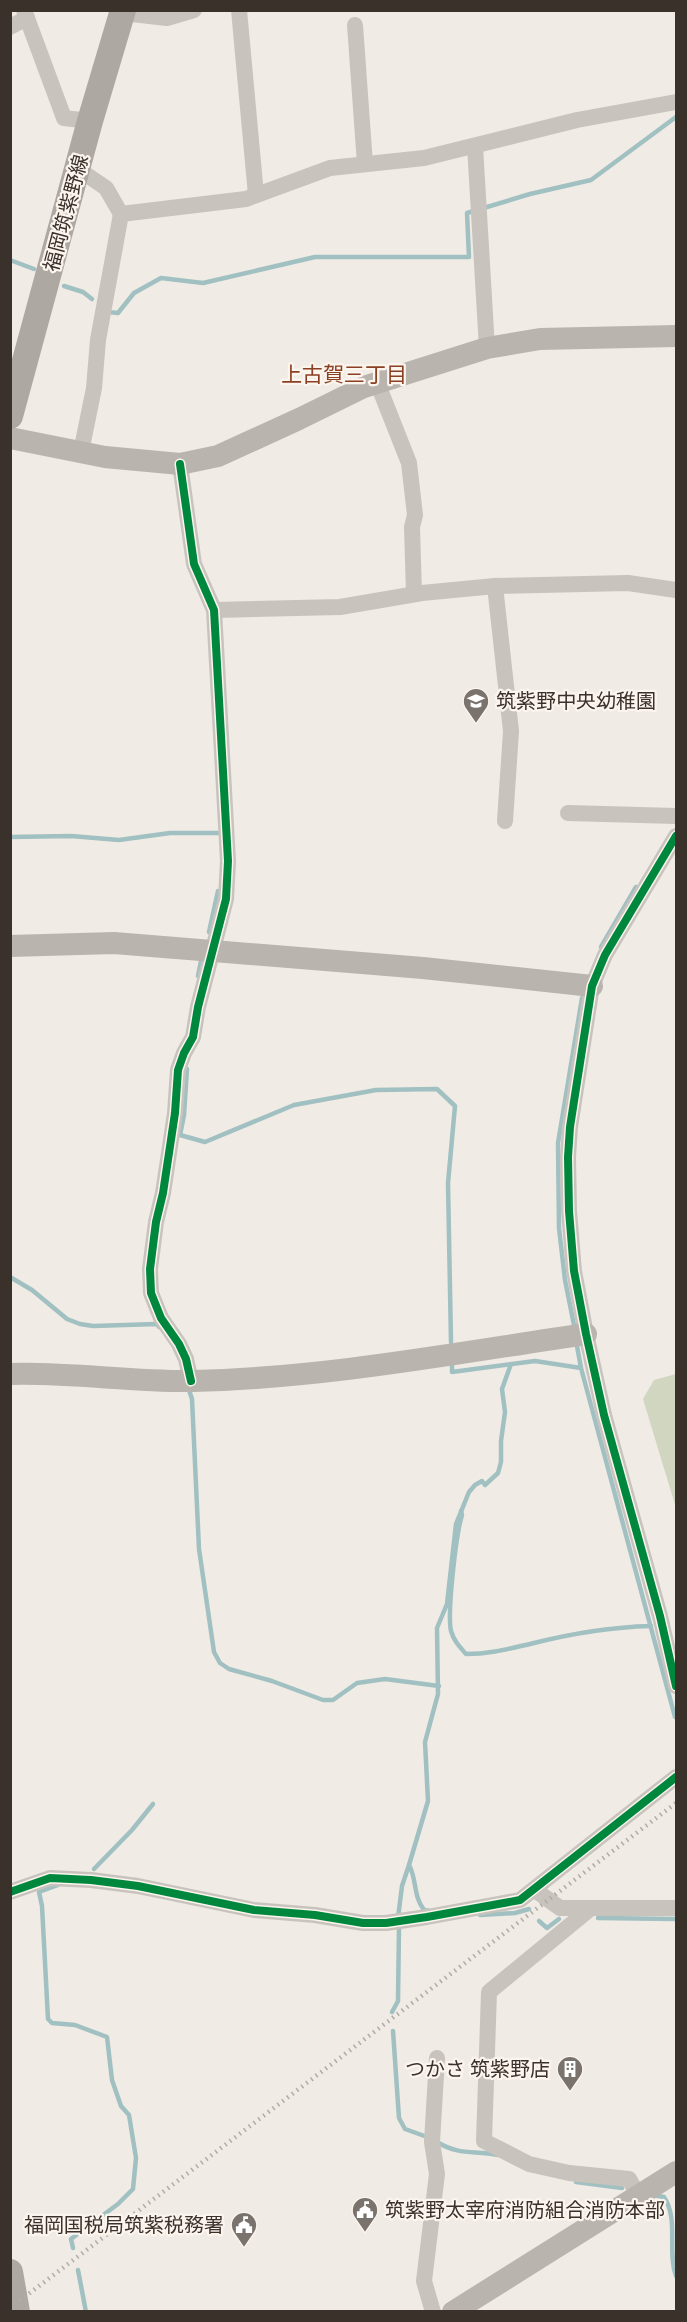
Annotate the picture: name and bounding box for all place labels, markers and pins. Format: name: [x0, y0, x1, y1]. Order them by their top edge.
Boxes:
school or university icon: 筑紫野中央幼稚園: [461, 686, 491, 724]
place label: 筑紫野中央幼稚園: [496, 688, 656, 712]
building icon: つかさ 筑紫野店: [555, 2054, 585, 2092]
place label: つかさ 筑紫野店: [405, 2056, 550, 2080]
public building icon: 筑紫野太宰府消防組合消防本部: [350, 2195, 380, 2233]
place label: 筑紫野太宰府消防組合消防本部: [385, 2197, 665, 2221]
public building icon: 福岡国税局筑紫税務署: [229, 2210, 259, 2248]
place label: 福岡国税局筑紫税務署: [24, 2212, 224, 2236]

